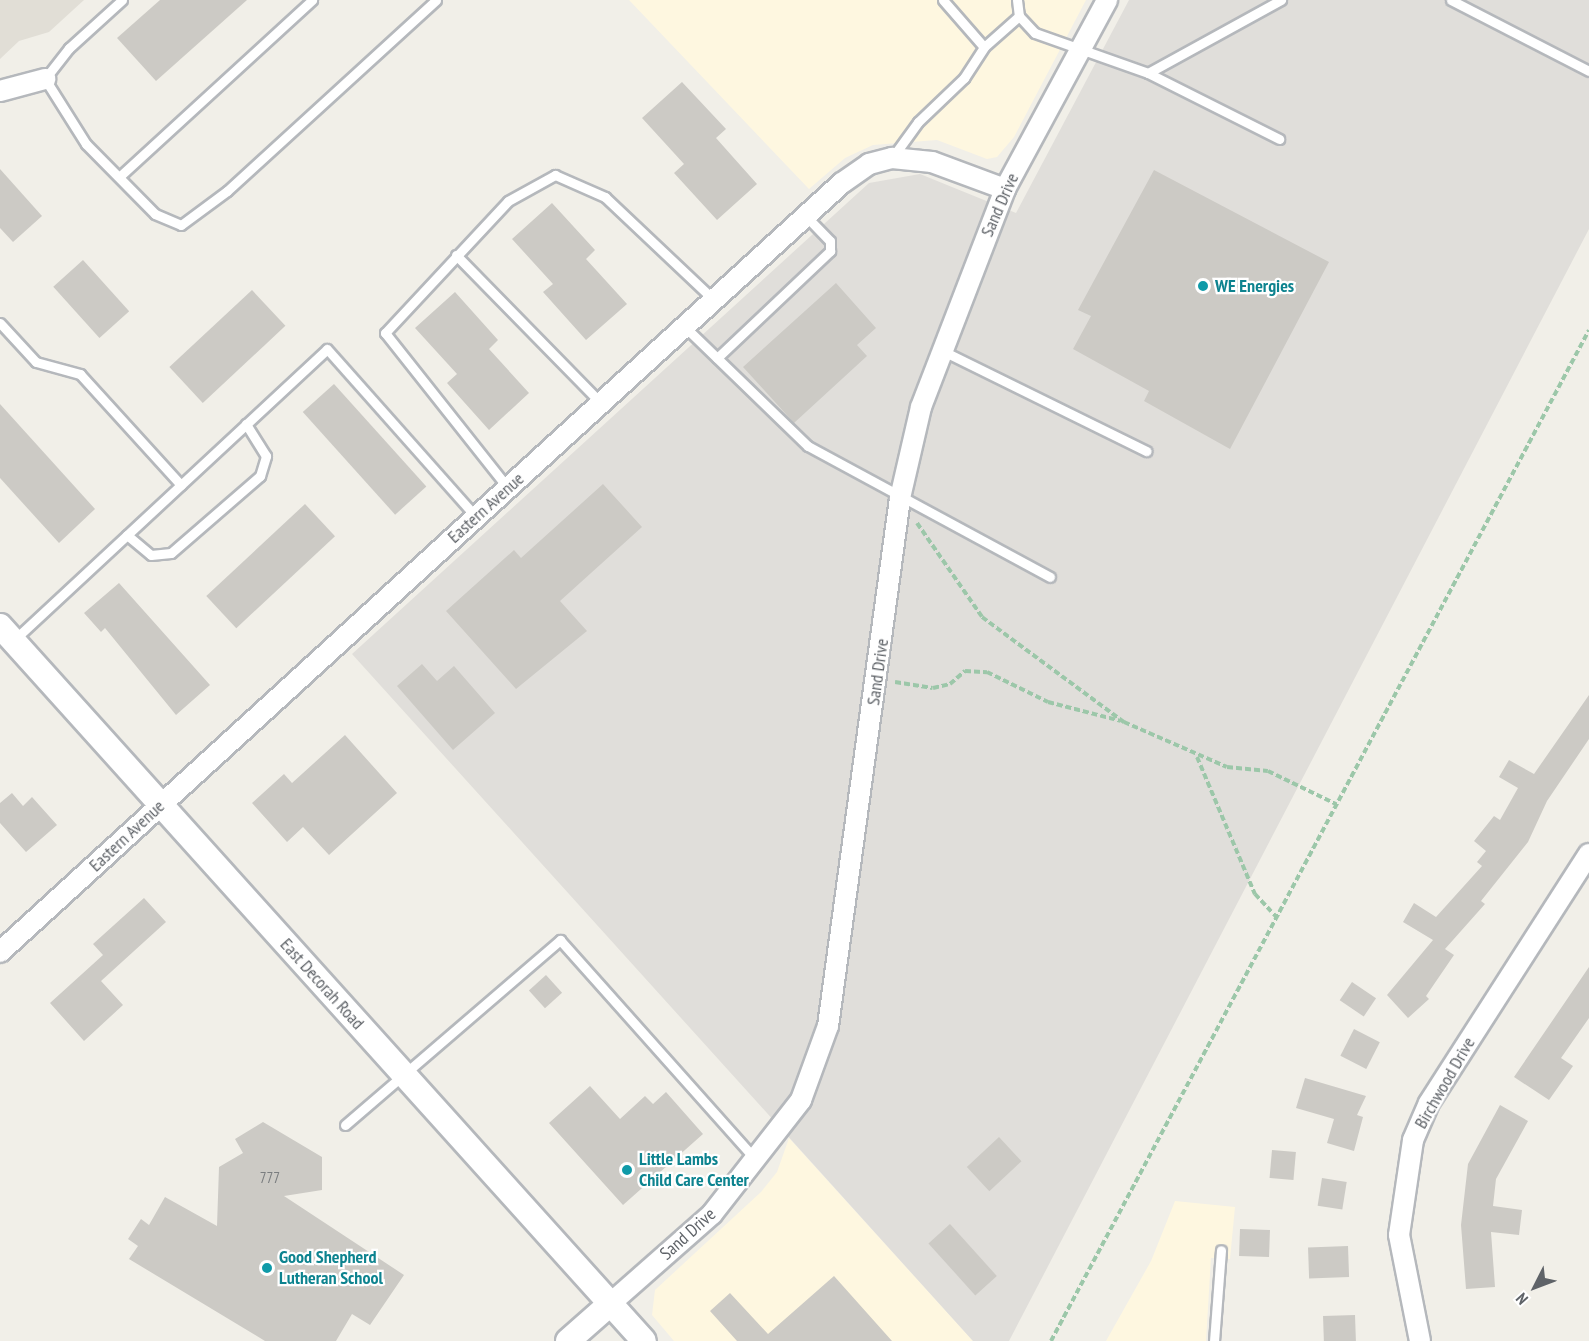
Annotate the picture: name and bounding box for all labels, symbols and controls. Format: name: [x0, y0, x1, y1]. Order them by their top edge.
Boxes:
street label: Sand Drive: [976, 170, 1024, 240]
place label: WE Energies: [1215, 275, 1294, 297]
marker: WE Energies: [1196, 279, 1210, 293]
street label: Eastern Avenue: [443, 468, 529, 548]
street label: Sand Drive: [863, 637, 893, 707]
street label: Eastern Avenue: [85, 796, 169, 876]
street label: East Decorah Road: [276, 934, 368, 1034]
street label: Birchwood Drive: [1410, 1033, 1480, 1133]
place label: Little Lambs Child Care Center: [639, 1149, 749, 1192]
marker: Little Lambs Child Care Center: [620, 1163, 634, 1177]
house number: 777: [260, 1169, 280, 1187]
street label: Sand Drive: [656, 1204, 720, 1264]
place label: Good Shepherd Lutheran School: [279, 1247, 383, 1290]
north arrow: [1505, 1257, 1565, 1317]
marker: Good Shepherd Lutheran School: [260, 1261, 274, 1275]
text: N: [1511, 1289, 1532, 1309]

